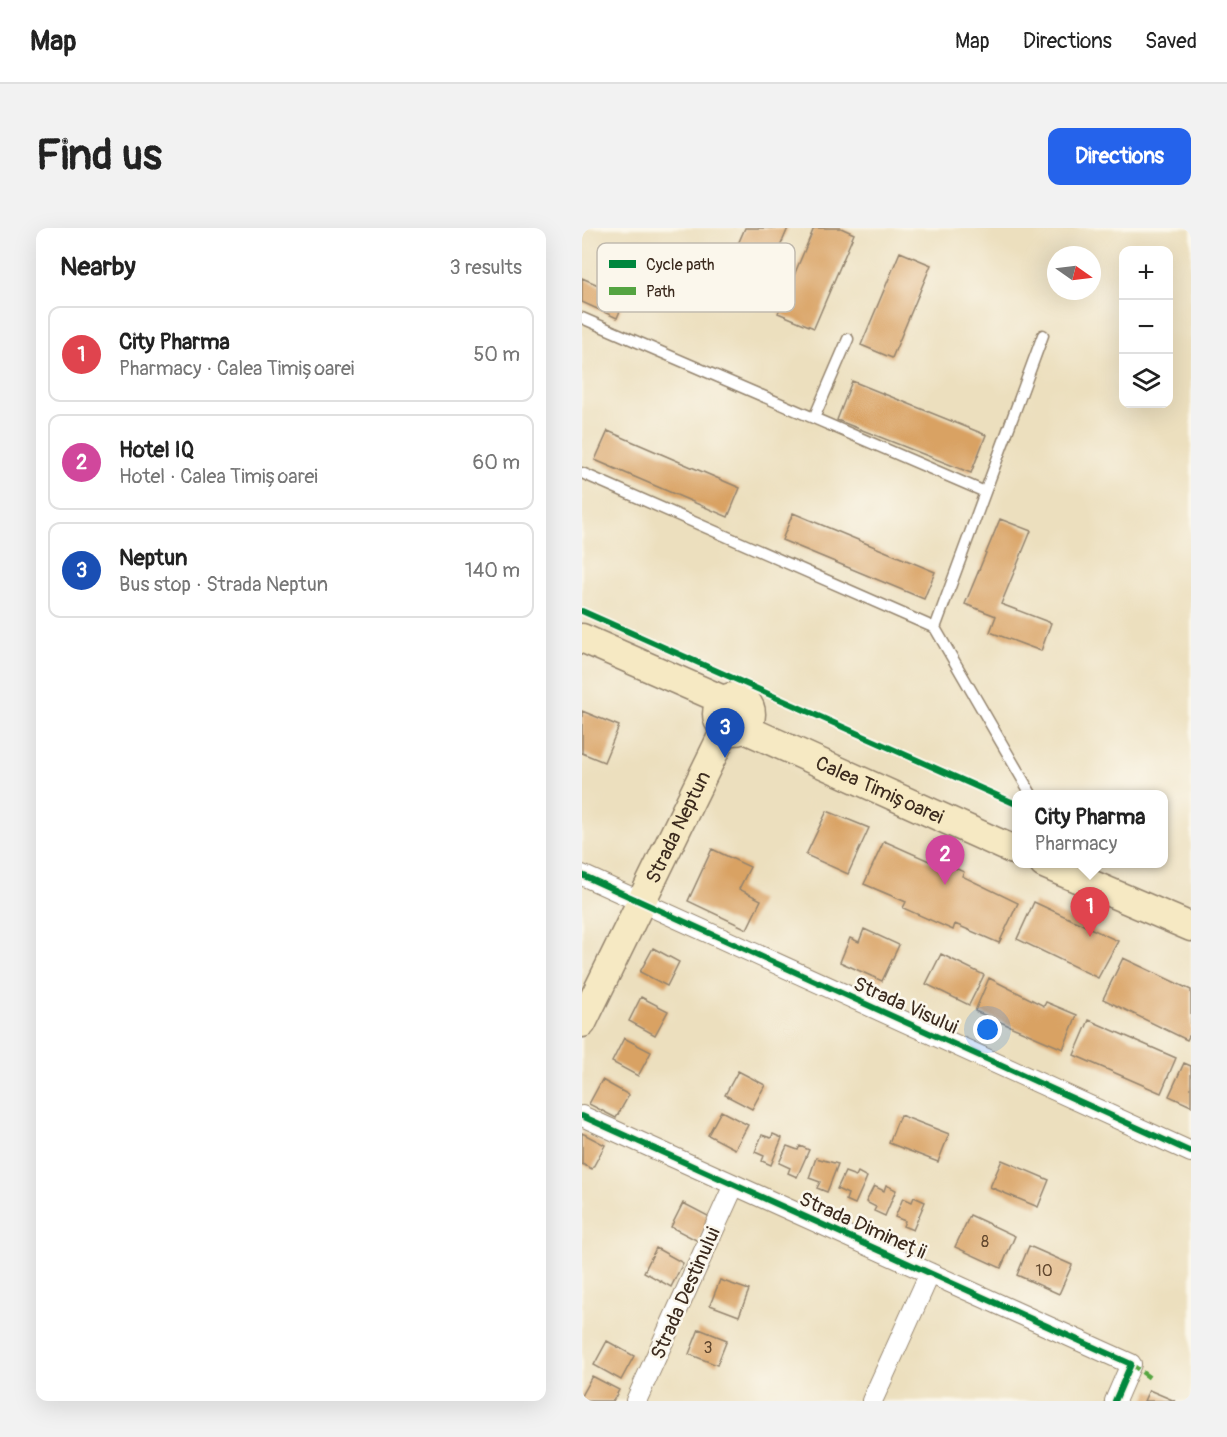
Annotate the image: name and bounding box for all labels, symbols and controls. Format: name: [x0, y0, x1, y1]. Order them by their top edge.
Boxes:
text: Map: [30, 24, 76, 59]
text: Map: [955, 28, 990, 55]
text: Directions: [1023, 28, 1112, 55]
text: Saved: [1145, 28, 1197, 55]
button: Directions: [1048, 128, 1191, 185]
text: Find us: [36, 130, 162, 182]
legend: [597, 243, 795, 312]
north arrow: [1047, 246, 1101, 300]
map controls: [1119, 246, 1173, 408]
button: +: [1119, 246, 1173, 300]
text: Nearby: [60, 251, 136, 283]
text: 3 results: [450, 255, 522, 280]
text: Cycle path: [646, 255, 714, 275]
text: Path: [646, 282, 675, 302]
button: −: [1119, 300, 1173, 354]
text: City Pharma: [119, 328, 230, 356]
text: 1: [78, 342, 85, 367]
text: 50 m: [473, 342, 520, 367]
button: layers: [1119, 354, 1173, 408]
text: Pharmacy · Calea Timișoarei: [119, 356, 354, 381]
text: Hotel IQ: [119, 436, 194, 464]
text: 2: [76, 450, 87, 475]
text: 60 m: [473, 450, 520, 475]
text: Hotel · Calea Timișoarei: [119, 464, 318, 489]
text: Neptun: [119, 544, 188, 572]
text: 3: [76, 558, 87, 583]
text: 140 m: [465, 558, 520, 583]
text: Bus stop · Strada Neptun: [119, 572, 328, 597]
pin: 3: [706, 708, 744, 758]
street label: Calea Timișoarei: [812, 750, 947, 830]
street label: Strada Neptun: [640, 767, 716, 888]
popup: [1012, 790, 1168, 868]
text: City Pharma: [1035, 803, 1145, 831]
text: Pharmacy: [1035, 831, 1117, 856]
pin: 2: [926, 836, 964, 885]
pin: 1: [1070, 888, 1110, 937]
street label: Strada Visului: [849, 971, 962, 1040]
your location: [973, 1015, 1002, 1044]
street label: Strada Dimineții: [795, 1186, 930, 1265]
street label: Strada Destinului: [645, 1223, 726, 1363]
house number: 8: [981, 1232, 989, 1252]
house number: 10: [1035, 1261, 1053, 1281]
house number: 3: [704, 1338, 713, 1358]

